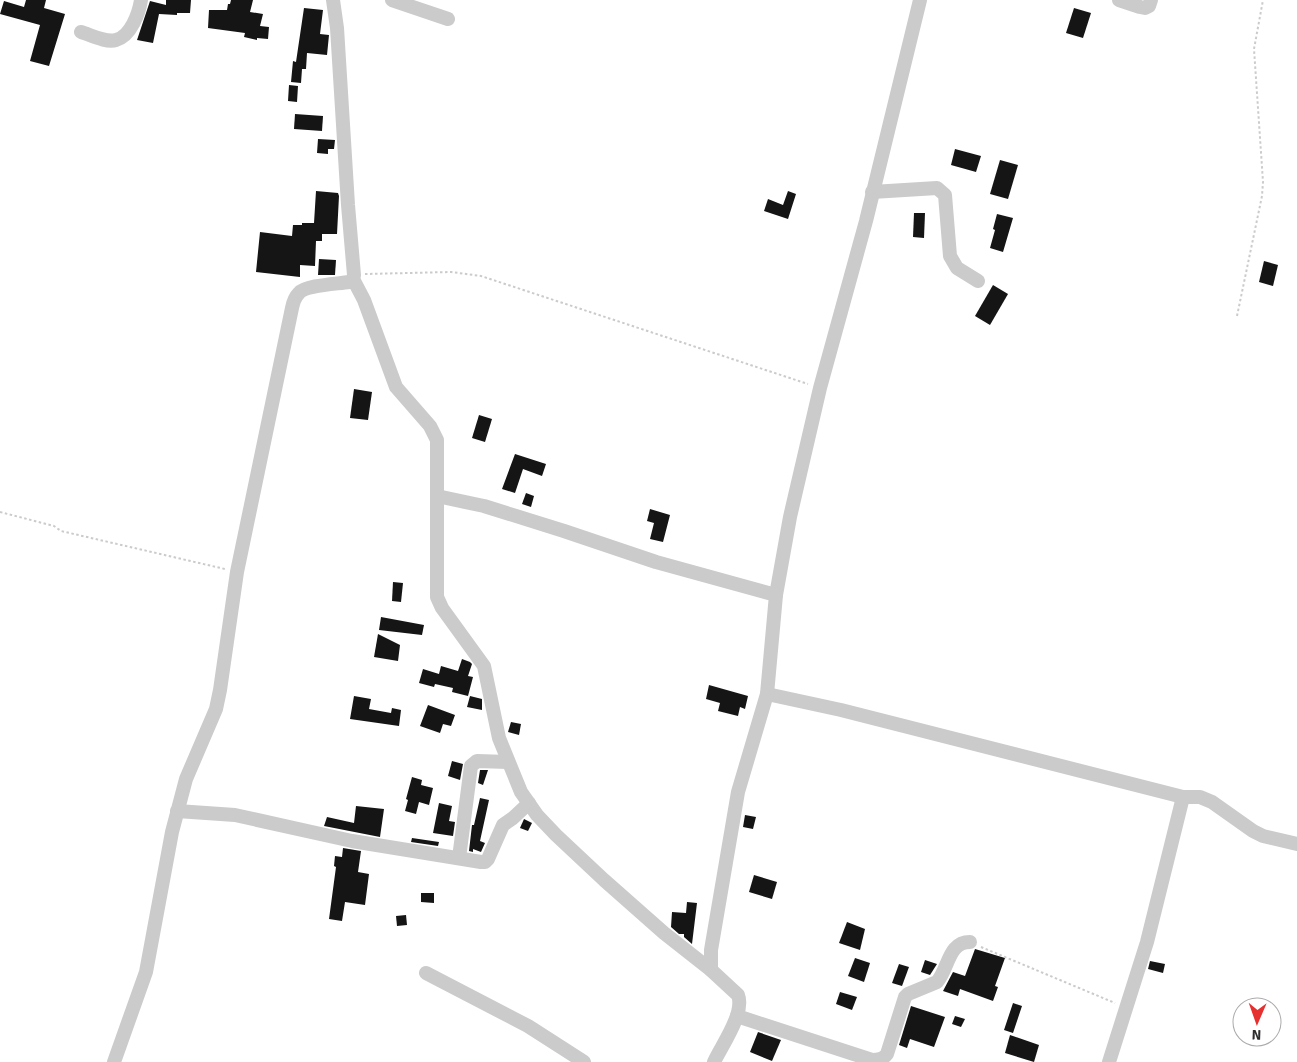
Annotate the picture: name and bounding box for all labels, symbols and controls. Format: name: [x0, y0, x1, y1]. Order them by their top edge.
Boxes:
north arrow: [1232, 997, 1282, 1047]
text: N: [1251, 1026, 1262, 1043]

